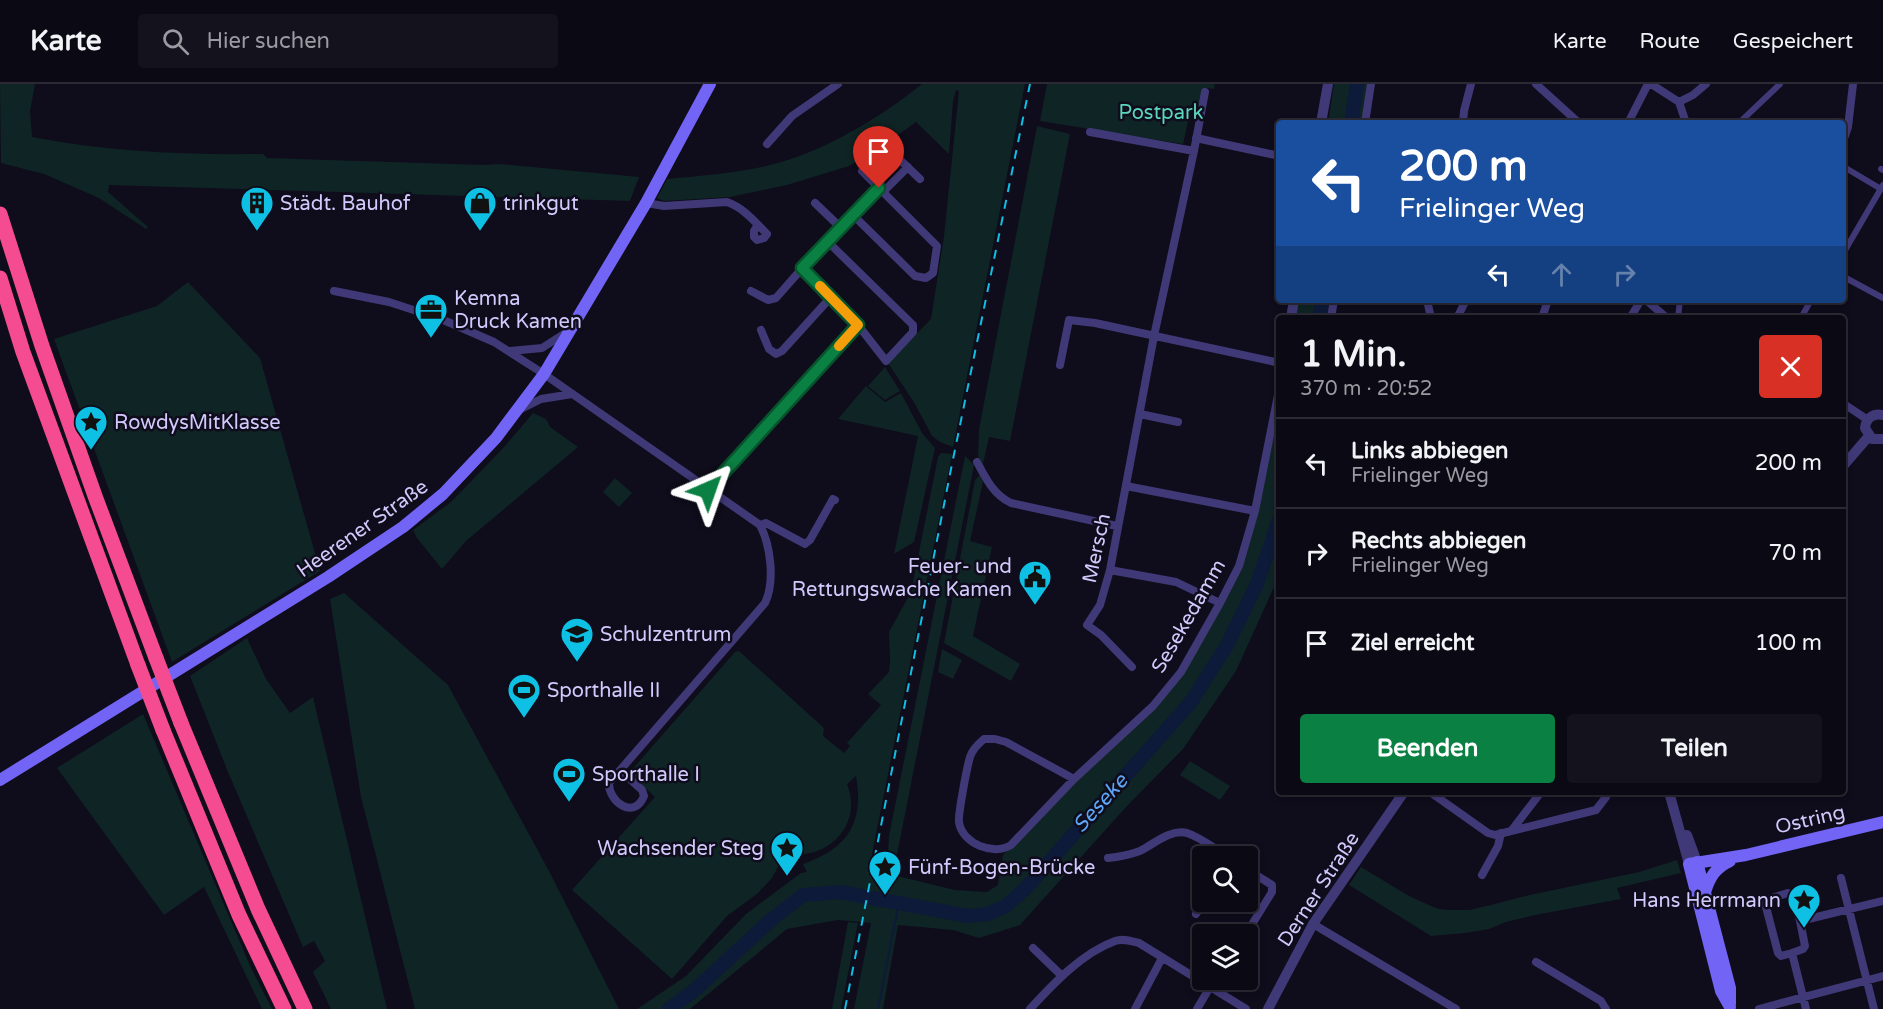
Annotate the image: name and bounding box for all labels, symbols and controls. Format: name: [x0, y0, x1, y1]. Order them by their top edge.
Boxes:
search box: [138, 14, 558, 68]
text: Karte: [30, 24, 102, 58]
icon: search: [159, 25, 192, 58]
text: Hier suchen: [207, 28, 330, 54]
text: Karte: [1553, 29, 1607, 54]
text: Route: [1640, 29, 1700, 54]
text: Gespeichert: [1733, 29, 1853, 54]
park label: Postpark: [1119, 101, 1204, 125]
pin: [853, 126, 904, 188]
icon: arrive: [862, 135, 895, 168]
text: 200 m: [1399, 141, 1528, 192]
icon: left: [1300, 144, 1378, 222]
building icon: Städt. Bauhof: [239, 185, 275, 232]
shop icon: trinkgut: [462, 185, 498, 232]
place label: Städt. Bauhof: [280, 192, 411, 216]
place label: trinkgut: [503, 192, 579, 216]
text: Frielinger Weg: [1399, 192, 1585, 225]
icon: left: [1482, 258, 1515, 291]
icon: ahead: [1545, 258, 1578, 291]
icon: right: [1608, 258, 1641, 291]
place label: Kemna Druck Kamen: [454, 287, 582, 334]
office icon: Kemna Druck Kamen: [413, 292, 449, 339]
text: 1 Min.: [1300, 333, 1407, 376]
button: close: [1759, 335, 1822, 398]
text: 370 m · 20:52: [1300, 377, 1432, 401]
place icon: RowdysMitKlasse: [73, 404, 109, 451]
place label: RowdysMitKlasse: [114, 411, 281, 435]
text: Links abbiegen: [1351, 438, 1509, 464]
icon: left: [1300, 447, 1333, 480]
text: 200 m: [1755, 450, 1822, 476]
position arrow: [676, 458, 740, 522]
text: Frielinger Weg: [1351, 464, 1489, 488]
street label: Heerener Straße: [292, 475, 433, 583]
street label: Mersch: [1078, 511, 1116, 585]
text: Rechts abbiegen: [1351, 528, 1526, 554]
icon: right: [1300, 537, 1333, 570]
text: 70 m: [1768, 540, 1822, 566]
text: Frielinger Weg: [1351, 554, 1489, 578]
place label: Feuer- und Rettungswache Kamen: [792, 555, 1012, 602]
street label: Sesekedamm: [1147, 555, 1231, 678]
public building icon: Feuer- und Rettungswache Kamen: [1017, 559, 1053, 606]
school or university icon: Schulzentrum: [559, 616, 595, 663]
place label: Schulzentrum: [600, 623, 731, 647]
icon: arrive: [1300, 627, 1333, 660]
text: Ziel erreicht: [1351, 630, 1474, 656]
text: 100 m: [1755, 630, 1822, 656]
sports icon: Sporthalle II: [506, 672, 542, 719]
place label: Sporthalle II: [547, 679, 661, 703]
button: Beenden: [1300, 714, 1555, 783]
button: Teilen: [1567, 714, 1822, 783]
sports icon: Sporthalle I: [551, 756, 587, 803]
place label: Sporthalle I: [592, 763, 700, 787]
water label: Seseke: [1068, 768, 1134, 838]
street label: Ostring: [1773, 800, 1847, 840]
street label: Derner Straße: [1273, 828, 1365, 951]
place icon: Wachsender Steg: [769, 830, 805, 877]
place label: Wachsender Steg: [597, 837, 764, 861]
map controls: [1192, 846, 1258, 990]
button: search: [1192, 846, 1258, 912]
place icon: Fünf-Bogen-Brücke: [867, 849, 903, 896]
place label: Fünf-Bogen-Brücke: [908, 856, 1095, 880]
place icon: Hans Herrmann: [1786, 882, 1822, 929]
place label: Hans Herrmann: [1632, 889, 1781, 913]
button: layers: [1192, 924, 1258, 990]

